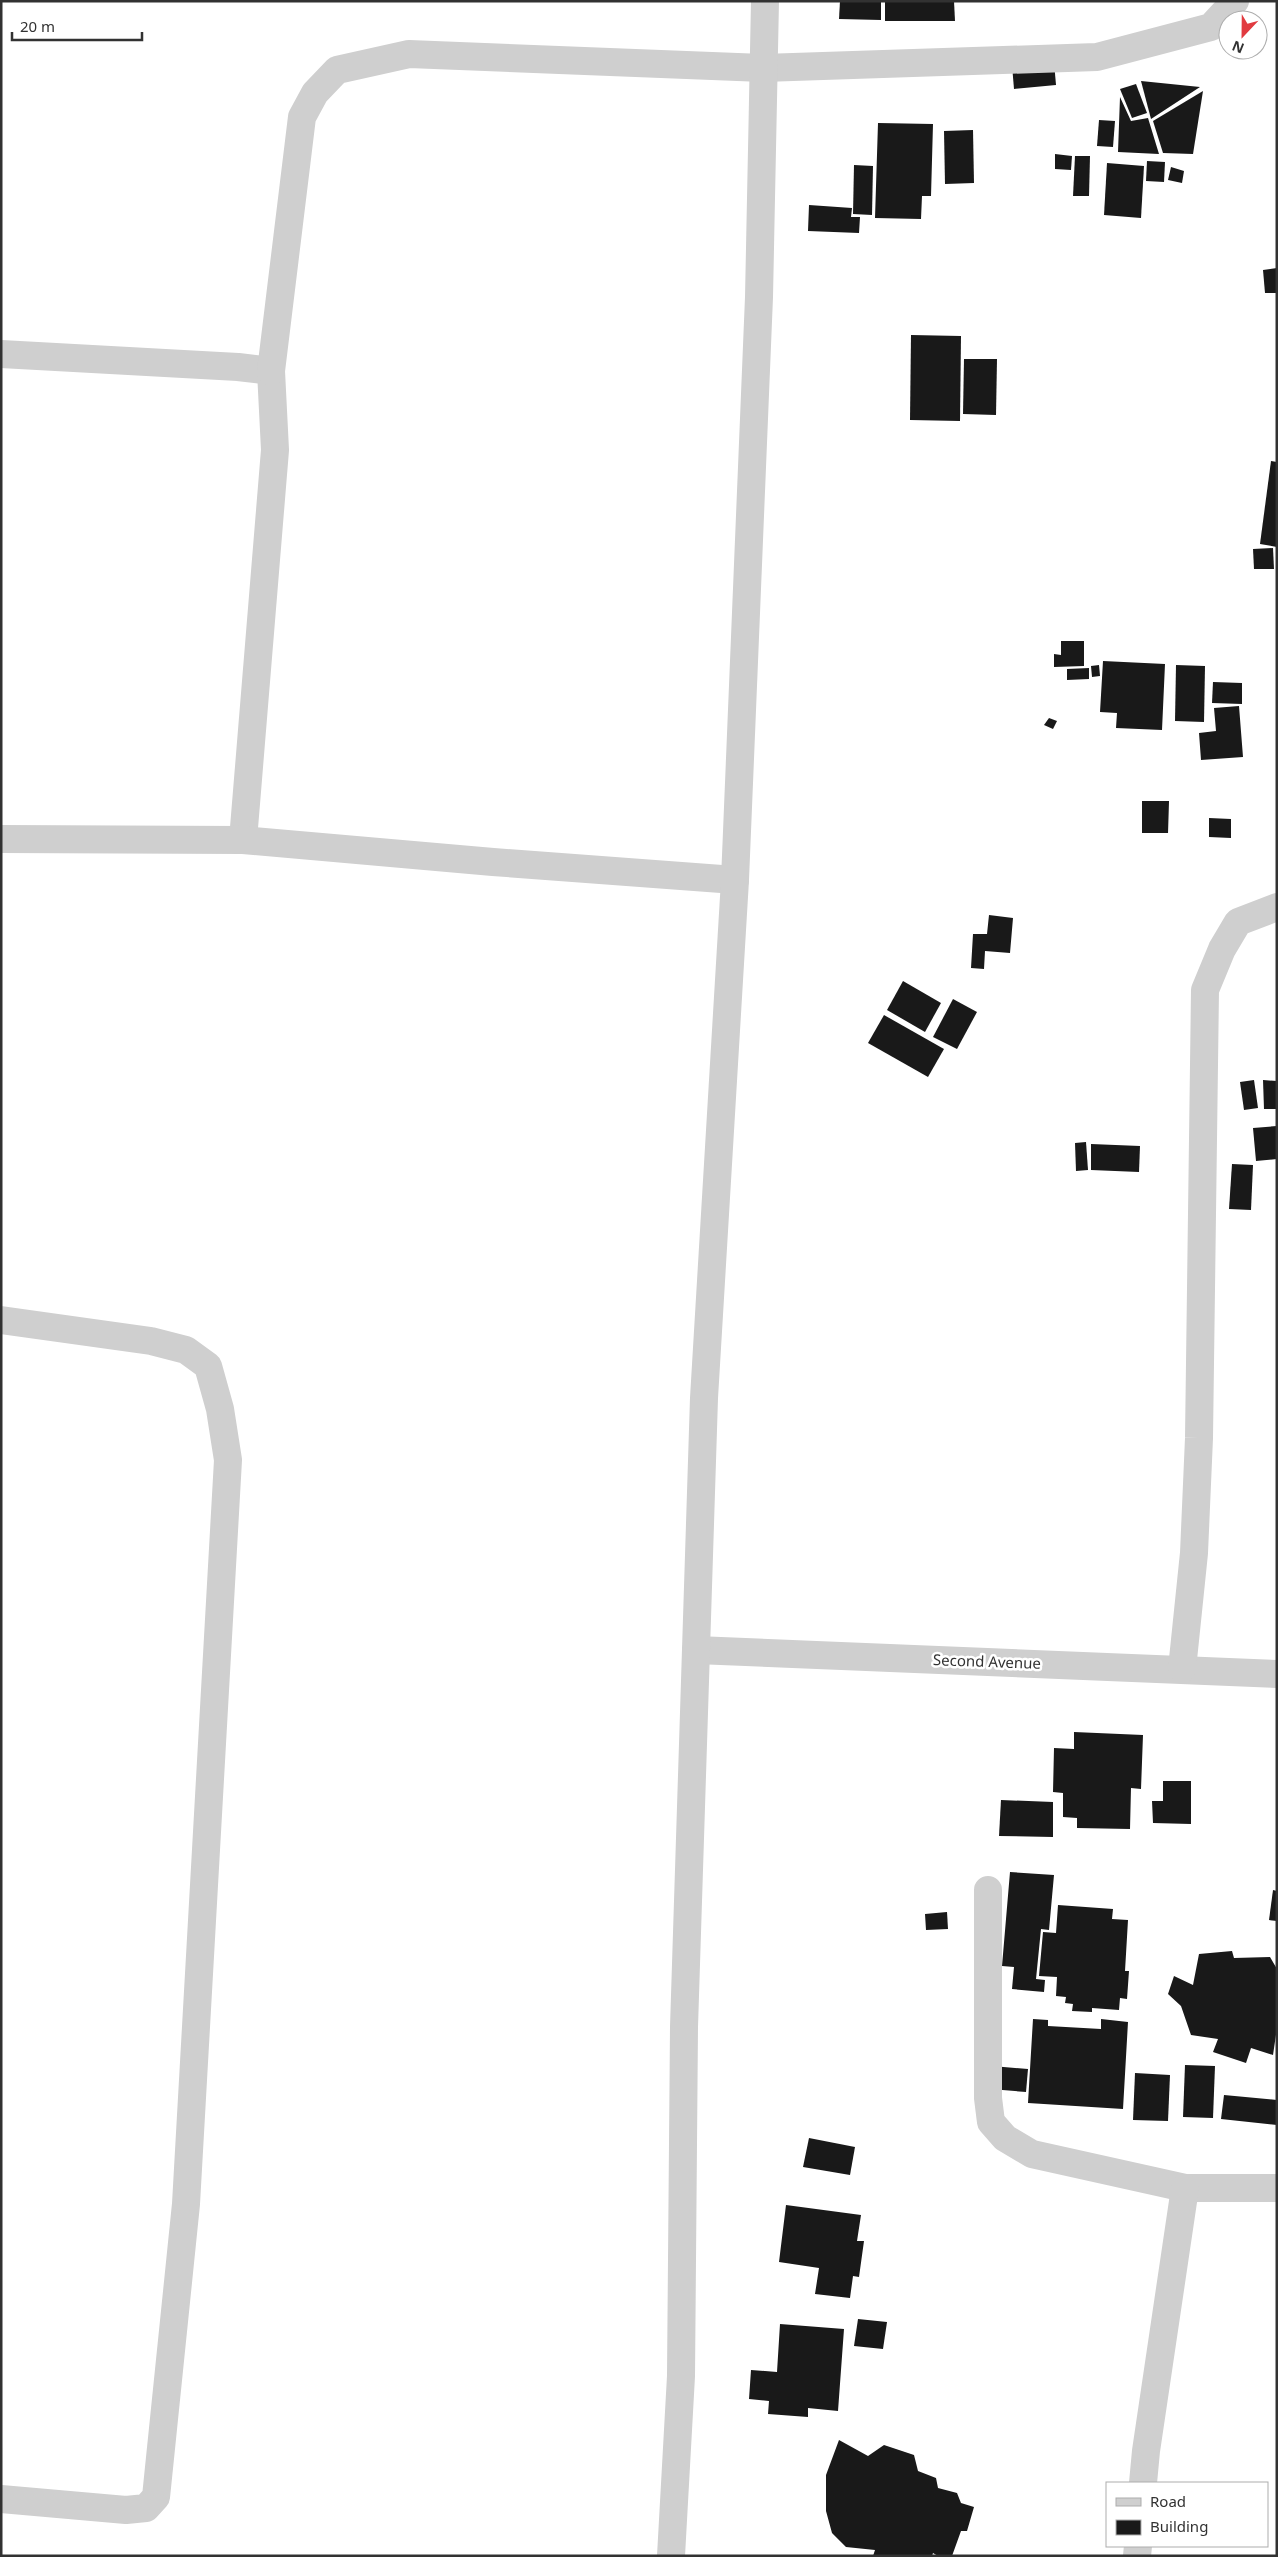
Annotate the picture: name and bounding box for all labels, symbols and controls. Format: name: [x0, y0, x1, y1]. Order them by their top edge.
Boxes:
scale bar: [12, 10, 142, 42]
north arrow: [1218, 10, 1268, 60]
text: 20 m: [20, 16, 55, 36]
text: N: [1229, 37, 1247, 58]
street label: Second Avenue: [933, 1649, 1041, 1673]
legend: [1106, 2482, 1268, 2547]
text: Road: [1150, 2491, 1186, 2511]
text: Building: [1150, 2516, 1208, 2536]

